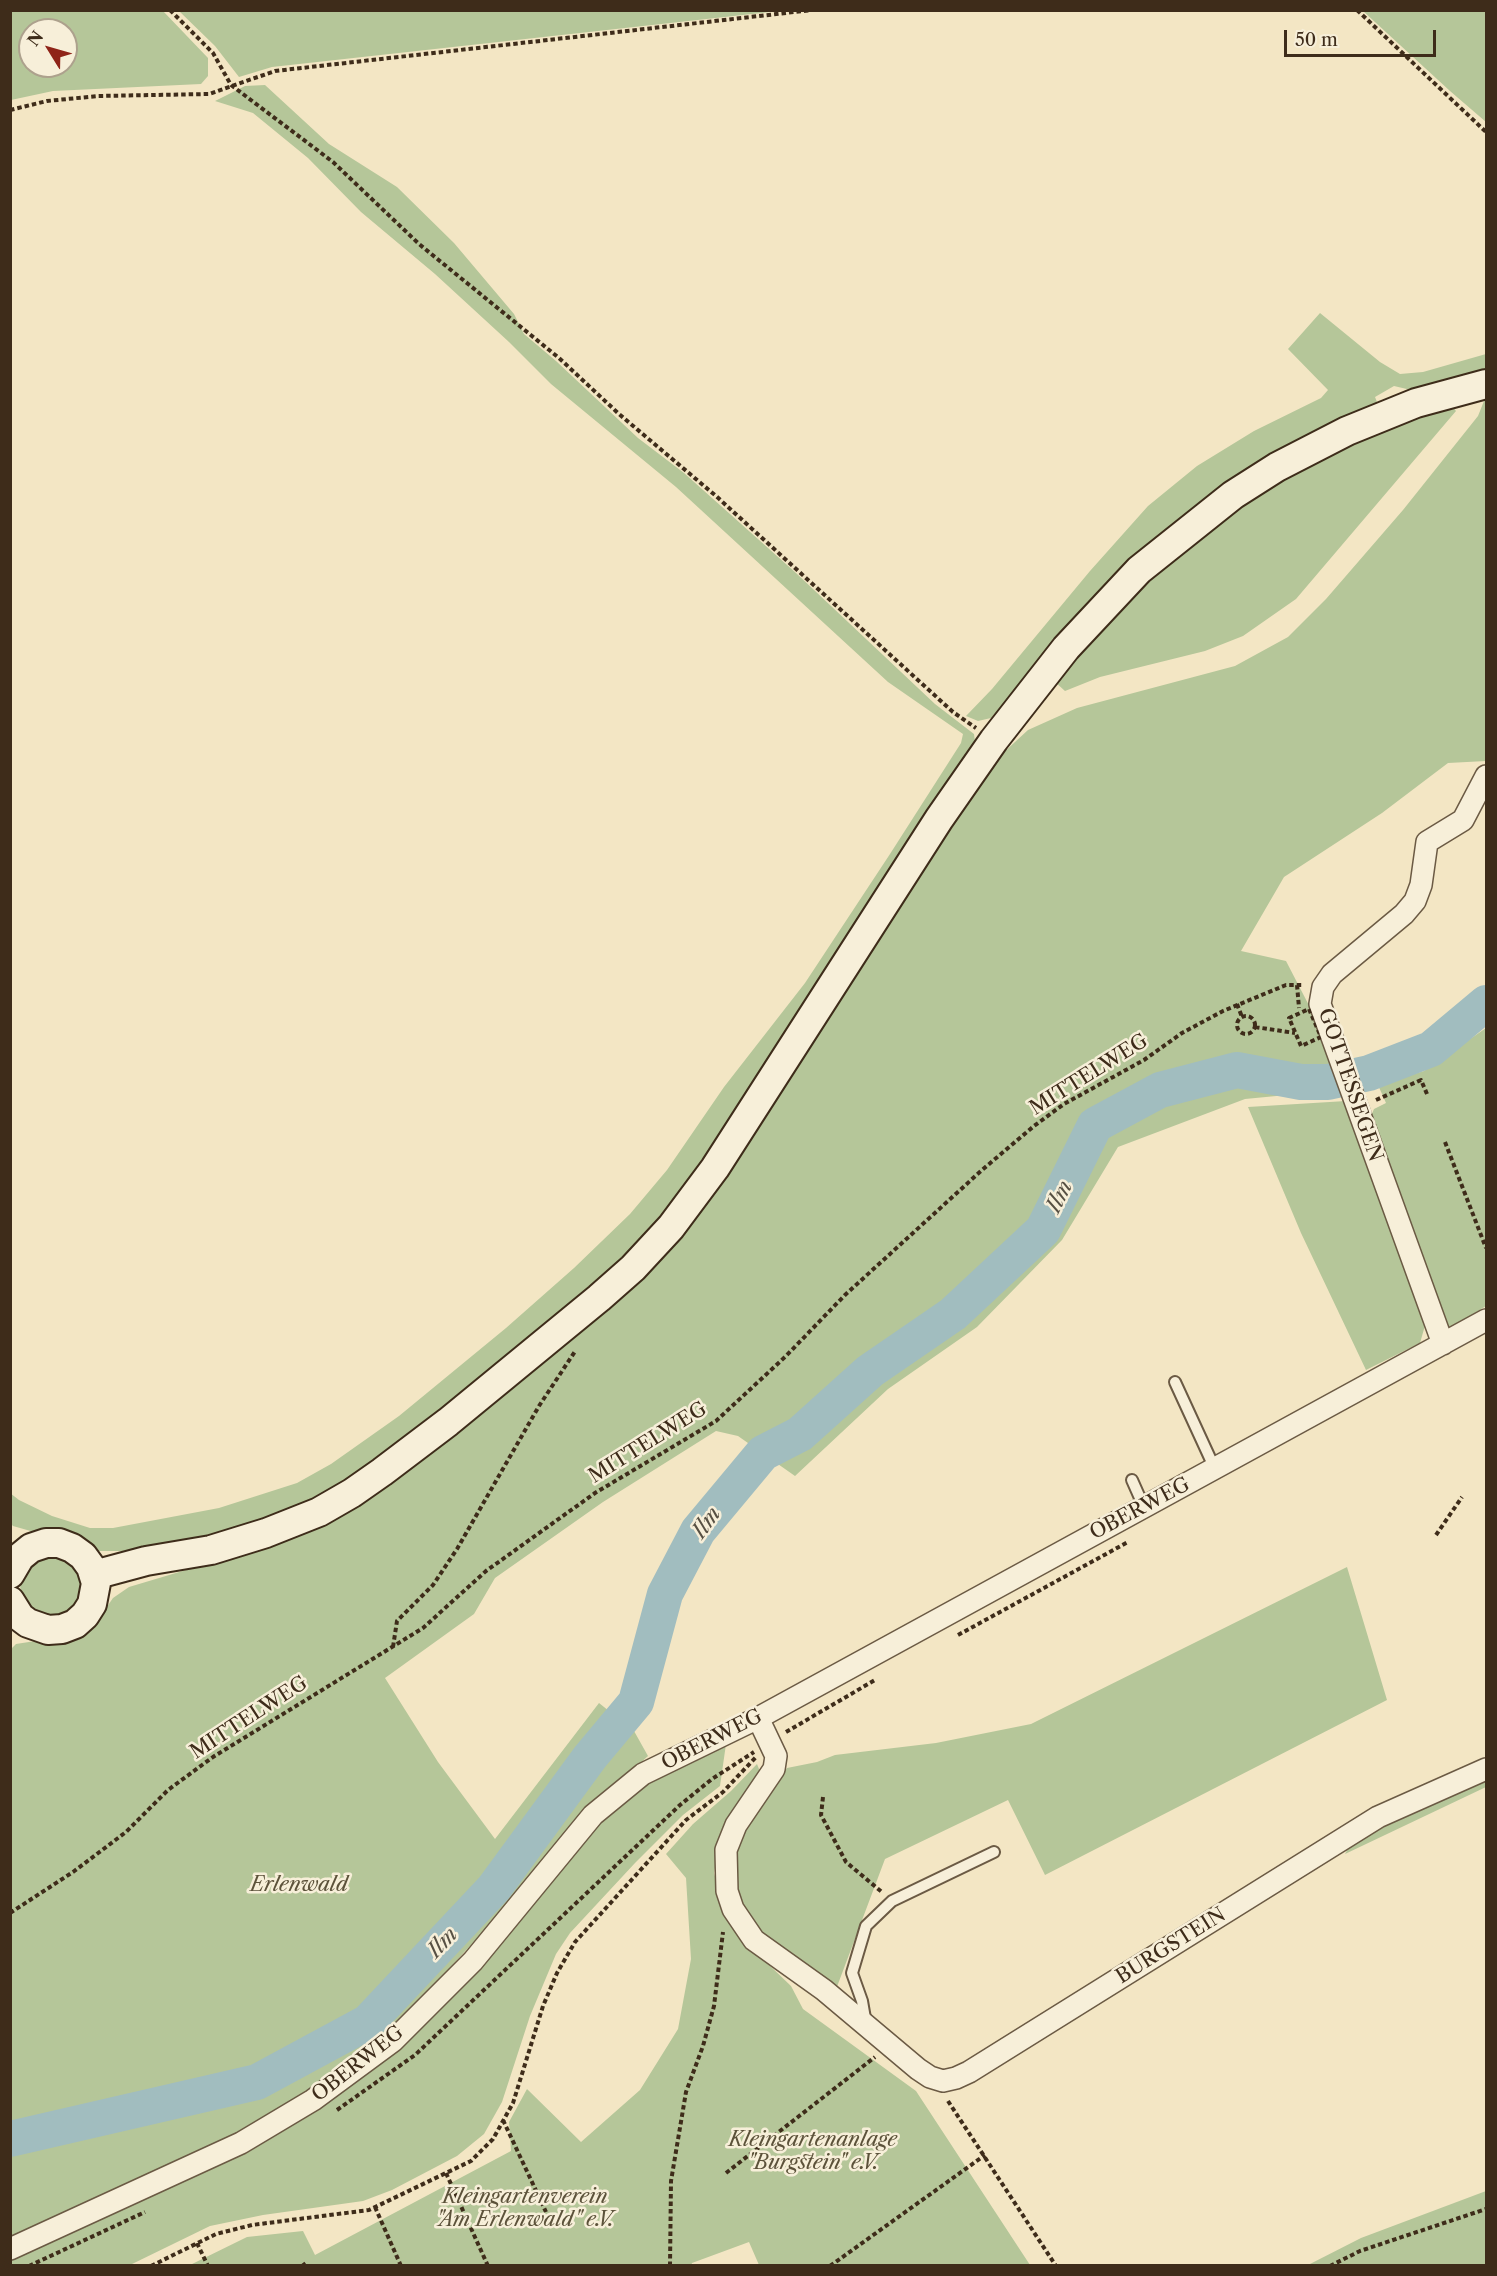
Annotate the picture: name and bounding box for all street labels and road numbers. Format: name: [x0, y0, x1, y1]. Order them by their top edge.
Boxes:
street label: GOTTESSEGEN: [1313, 1005, 1387, 1165]
street label: MITTELWEG: [1025, 1029, 1153, 1121]
street label: MITTELWEG: [584, 1397, 712, 1489]
street label: OBERWEG: [1086, 1473, 1194, 1545]
street label: MITTELWEG: [186, 1671, 312, 1765]
street label: OBERWEG: [658, 1704, 766, 1776]
street label: BURGSTEIN: [1112, 1903, 1230, 1989]
street label: OBERWEG: [307, 2021, 409, 2107]

